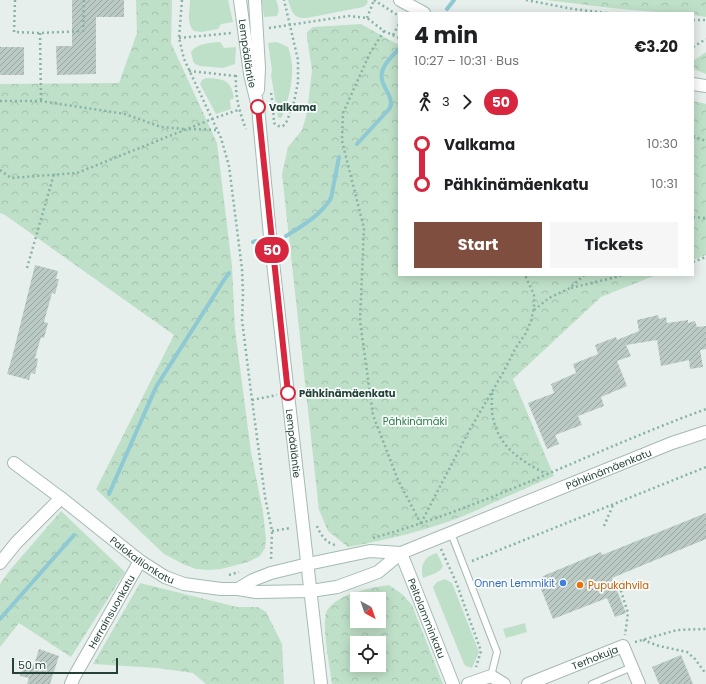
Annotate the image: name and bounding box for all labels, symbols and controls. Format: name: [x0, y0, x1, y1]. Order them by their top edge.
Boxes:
street label: Lempääläntie: [235, 18, 260, 89]
text: 4 min: [414, 20, 478, 51]
text: €3.20: [634, 36, 678, 57]
text: 10:27 – 10:31 · Bus: [414, 51, 519, 70]
icon: walk: [414, 91, 436, 113]
icon: forward: [456, 91, 478, 113]
text: 3: [442, 92, 450, 111]
text: 50: [492, 92, 510, 112]
marker: Valkama: [250, 99, 266, 115]
place label: Valkama: [269, 100, 317, 115]
text: Valkama: [444, 134, 515, 155]
text: 10:30: [647, 134, 678, 153]
text: Pähkinämäenkatu: [444, 174, 589, 195]
text: 10:31: [651, 174, 678, 193]
button: Start: [414, 222, 542, 268]
button: Tickets: [550, 222, 678, 268]
line badge: 50: [254, 237, 290, 263]
text: 50: [263, 240, 281, 260]
marker: Pähkinämäenkatu: [280, 385, 296, 401]
place label: Pähkinämäenkatu: [299, 386, 396, 401]
street label: Lempääläntie: [282, 408, 304, 479]
park label: Pähkinämäki: [383, 414, 447, 429]
street label: Pähkinämäenkatu: [564, 445, 654, 493]
street label: Palokallionkatu: [107, 533, 176, 588]
street label: Herrainsuonkatu: [85, 572, 139, 651]
street label: Peltolamminkatu: [404, 576, 449, 661]
place label: Onnen Lemmikit: [474, 576, 555, 591]
marker: Onnen Lemmikit: [558, 578, 568, 588]
place label: Pupukahvila: [588, 578, 649, 593]
marker: Pupukahvila: [575, 580, 585, 590]
north arrow: [350, 592, 386, 628]
map controls: [350, 592, 386, 672]
button: locate: [350, 636, 386, 672]
street label: Terhokuja: [570, 642, 621, 674]
scale bar: [12, 656, 118, 675]
text: 50 m: [18, 657, 46, 673]

